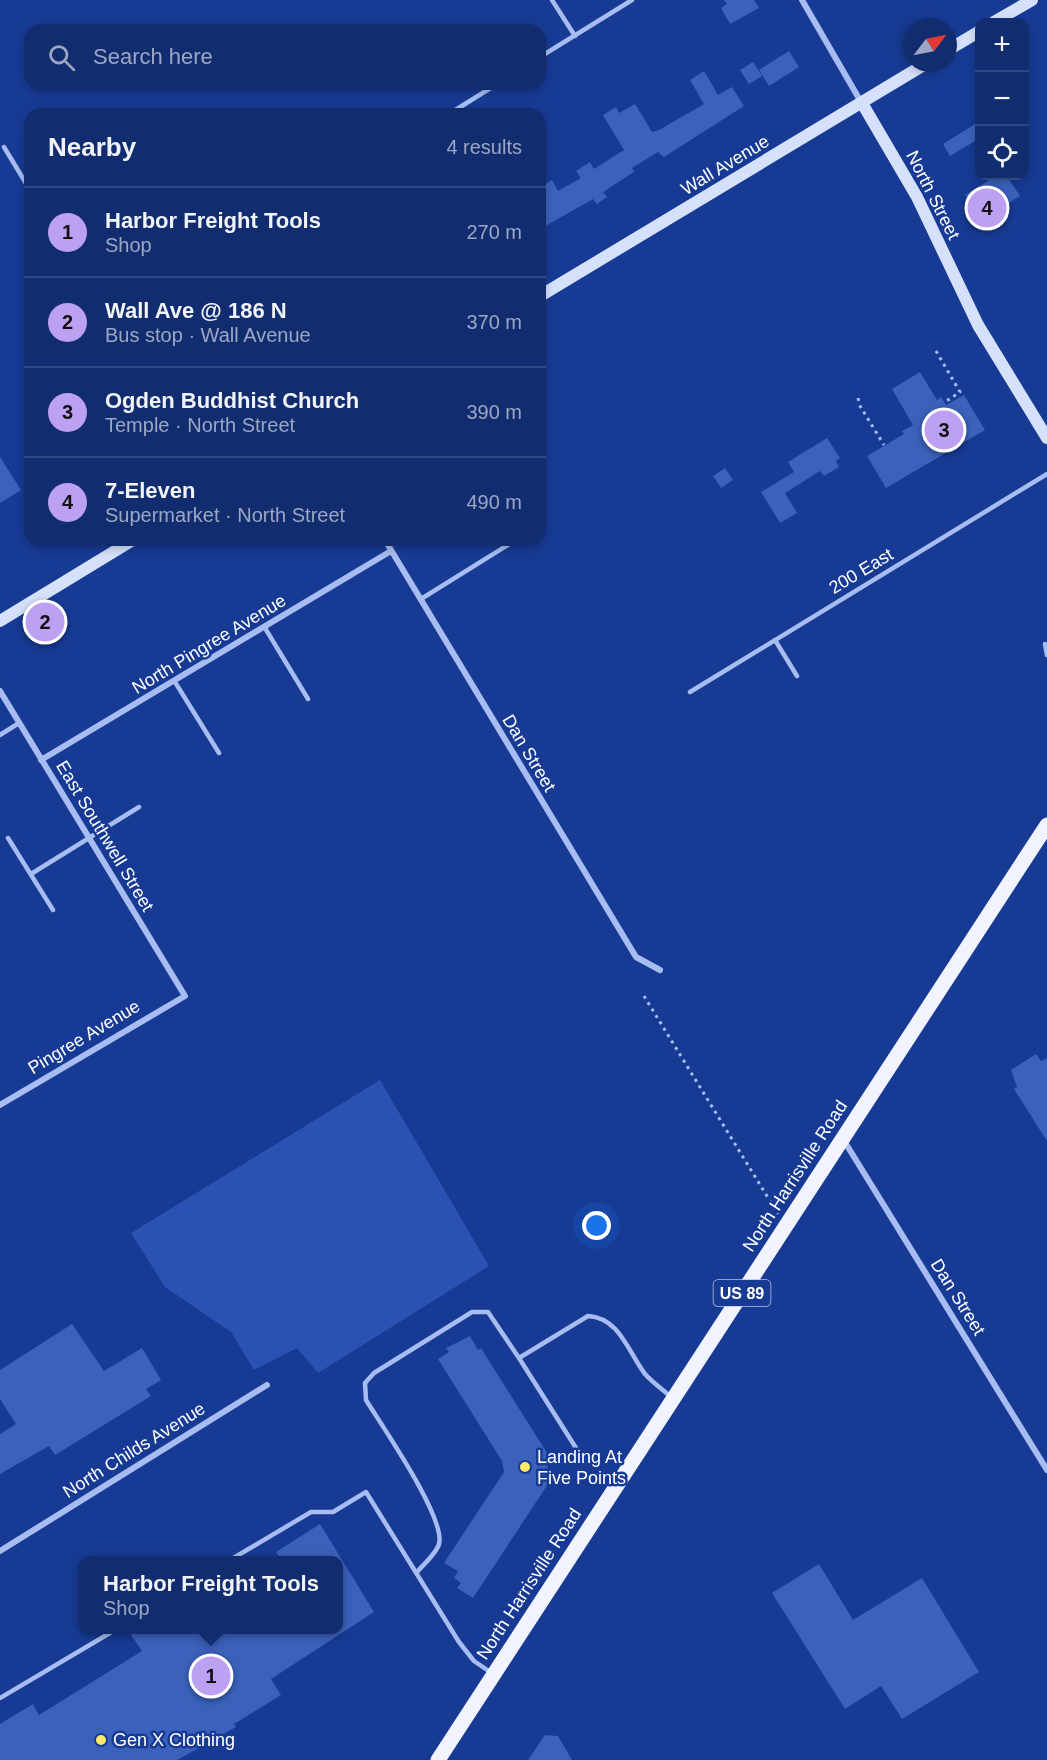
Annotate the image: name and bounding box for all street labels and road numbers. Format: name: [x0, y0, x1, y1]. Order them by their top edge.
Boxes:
street label: Wall Avenue: [677, 131, 773, 199]
street label: North Street: [902, 147, 964, 243]
street label: 200 East: [825, 544, 897, 598]
street label: North Pingree Avenue: [129, 590, 289, 698]
street label: Dan Street: [498, 711, 560, 795]
street label: East Southwell Street: [52, 757, 158, 915]
street label: Pingree Avenue: [25, 996, 143, 1078]
street label: North Harrisville Road: [739, 1097, 851, 1255]
street label: Dan Street: [927, 1255, 989, 1339]
road number: US 89: [714, 1280, 771, 1306]
street label: North Childs Avenue: [59, 1398, 209, 1502]
street label: North Harrisville Road: [473, 1505, 585, 1663]

